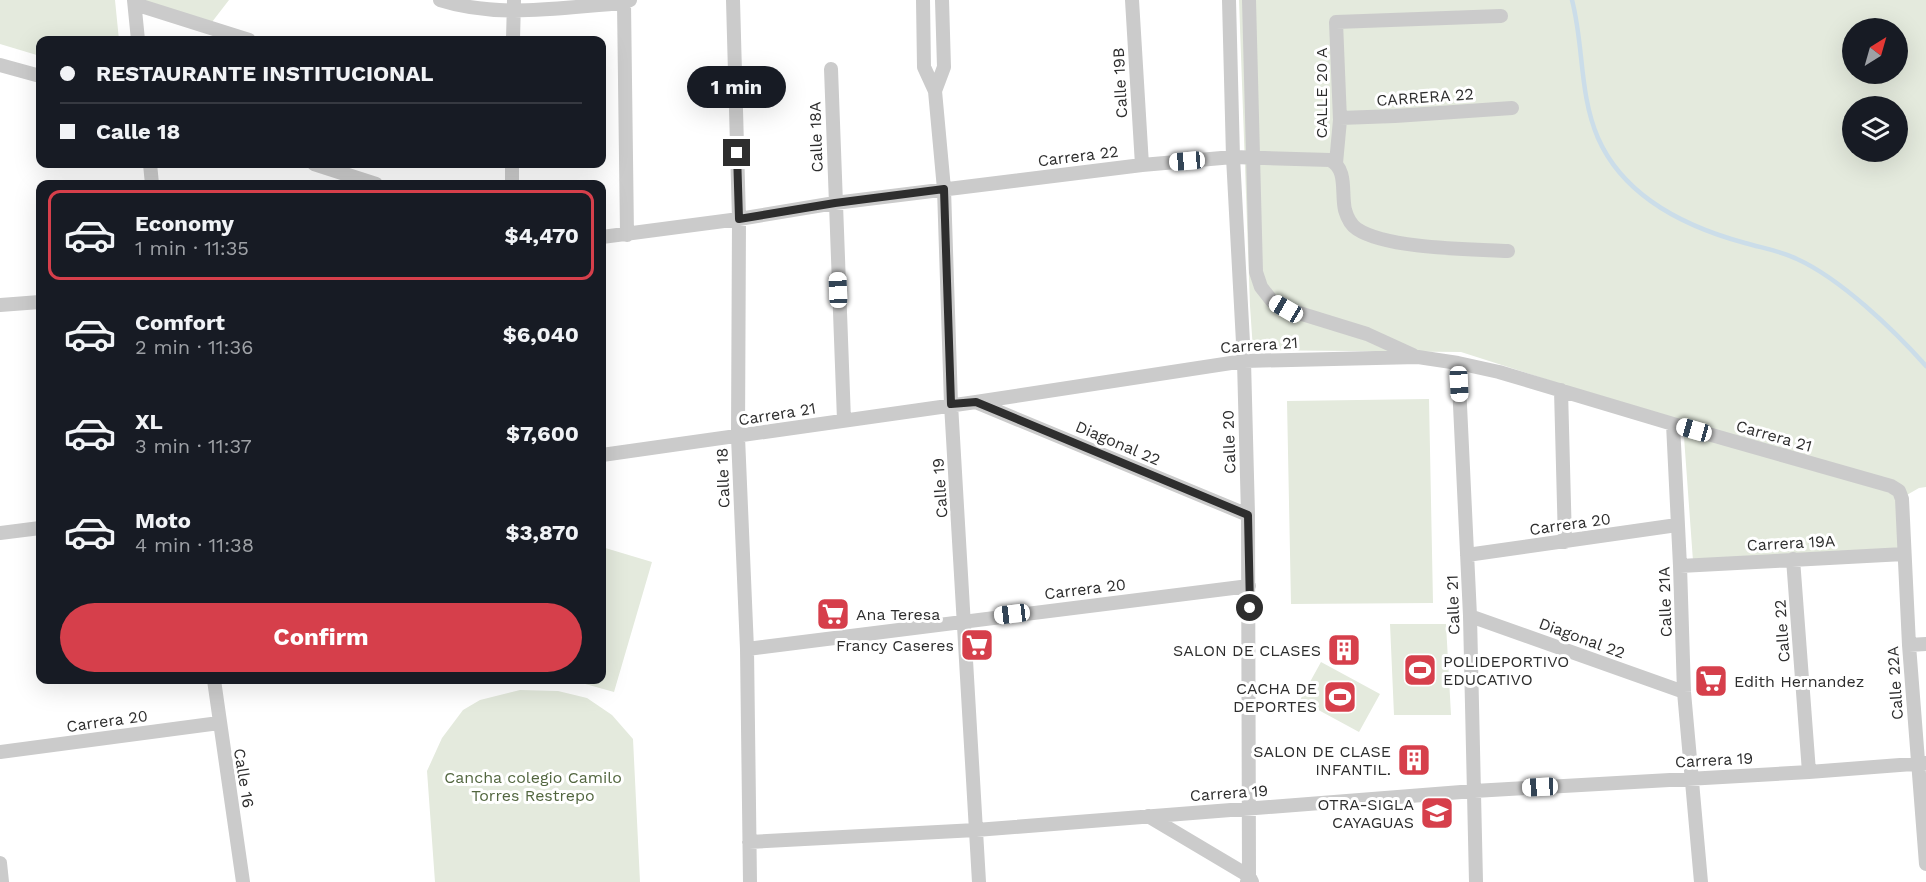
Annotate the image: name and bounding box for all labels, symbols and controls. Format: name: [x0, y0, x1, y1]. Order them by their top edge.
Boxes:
north arrow: [1842, 18, 1908, 84]
map controls: [1842, 18, 1908, 162]
street label: Calle 19B: [1109, 47, 1131, 119]
street label: CALLE 20 A: [1312, 47, 1331, 139]
text: RESTAURANTE INSTITUCIONAL: [96, 61, 434, 86]
callout: 1 min: [688, 66, 786, 108]
text: 1 min: [711, 75, 762, 99]
street label: CARRERA 22: [1376, 84, 1474, 110]
button: layers: [1842, 96, 1908, 162]
street label: Calle 18A: [805, 101, 827, 173]
text: Calle 18: [96, 119, 180, 144]
route end: [723, 139, 750, 166]
street label: Carrera 22: [1037, 142, 1119, 170]
car: [1168, 150, 1206, 172]
icon: car: [63, 208, 117, 262]
text: Economy: [135, 211, 234, 236]
text: $4,470: [504, 223, 579, 248]
text: 1 min · 11:35: [135, 236, 249, 260]
car: [828, 272, 848, 308]
car: [1266, 292, 1306, 326]
icon: car: [63, 307, 117, 361]
text: Comfort: [135, 310, 225, 335]
text: $6,040: [503, 322, 579, 347]
street label: Carrera 21: [1219, 333, 1299, 357]
text: 2 min · 11:36: [135, 335, 253, 359]
car: [1449, 366, 1469, 402]
street label: Carrera 21: [737, 399, 817, 429]
icon: car: [63, 406, 117, 460]
text: XL: [135, 409, 163, 434]
street label: Calle 20: [1218, 410, 1240, 474]
car: [1674, 416, 1714, 444]
street label: Carrera 21: [1734, 416, 1814, 456]
street label: Diagonal 22: [1073, 417, 1163, 469]
text: $7,600: [506, 421, 579, 446]
text: 3 min · 11:37: [135, 434, 252, 458]
street label: Calle 18: [712, 448, 734, 508]
street label: Calle 19: [928, 457, 952, 519]
icon: car: [63, 505, 117, 559]
text: Moto: [135, 508, 191, 533]
street label: Carrera 20: [1528, 509, 1612, 539]
text: $3,870: [505, 520, 579, 545]
street label: Carrera 19A: [1746, 531, 1836, 555]
text: 4 min · 11:38: [135, 533, 254, 557]
street label: Calle 21A: [1654, 566, 1676, 638]
street label: Carrera 20: [1043, 575, 1127, 603]
street label: Calle 21: [1442, 575, 1464, 635]
route start: [1236, 594, 1263, 621]
supermarket icon: Ana Teresa: [815, 596, 851, 632]
street label: Calle 22: [1770, 599, 1794, 663]
button: Confirm: [60, 603, 582, 672]
car: [993, 603, 1031, 625]
place label: Ana Teresa: [856, 605, 940, 624]
street label: Diagonal 22: [1536, 614, 1628, 662]
supermarket icon: Francy Caseres: [959, 627, 995, 663]
building icon: SALON DE CLASES: [1326, 632, 1362, 668]
place label: Francy Caseres: [836, 636, 954, 655]
place label: SALON DE CLASES: [1173, 641, 1321, 660]
street label: Calle 22A: [1883, 645, 1907, 720]
sports icon: POLIDEPORTIVO EDUCATIVO: [1402, 652, 1438, 688]
place label: POLIDEPORTIVO EDUCATIVO: [1443, 652, 1569, 689]
supermarket icon: Edith Hernandez: [1693, 663, 1729, 699]
place label: Edith Hernandez: [1734, 672, 1864, 691]
place label: CACHA DE DEPORTES: [1233, 679, 1317, 716]
sports icon: CACHA DE DEPORTES: [1322, 679, 1358, 715]
street label: Carrera 20: [65, 706, 149, 736]
place label: SALON DE CLASE INFANTIL.: [1253, 742, 1391, 779]
building icon: SALON DE CLASE INFANTIL.: [1396, 742, 1432, 778]
street label: Calle 16: [230, 747, 258, 809]
street label: Carrera 19: [1674, 748, 1754, 772]
park label: Cancha colegio Camilo Torres Restrepo: [444, 768, 622, 805]
car: [1522, 777, 1558, 797]
street label: Carrera 19: [1189, 781, 1269, 805]
place label: OTRA-SIGLA CAYAGUAS: [1317, 795, 1414, 832]
school or university icon: OTRA-SIGLA CAYAGUAS: [1419, 795, 1455, 831]

